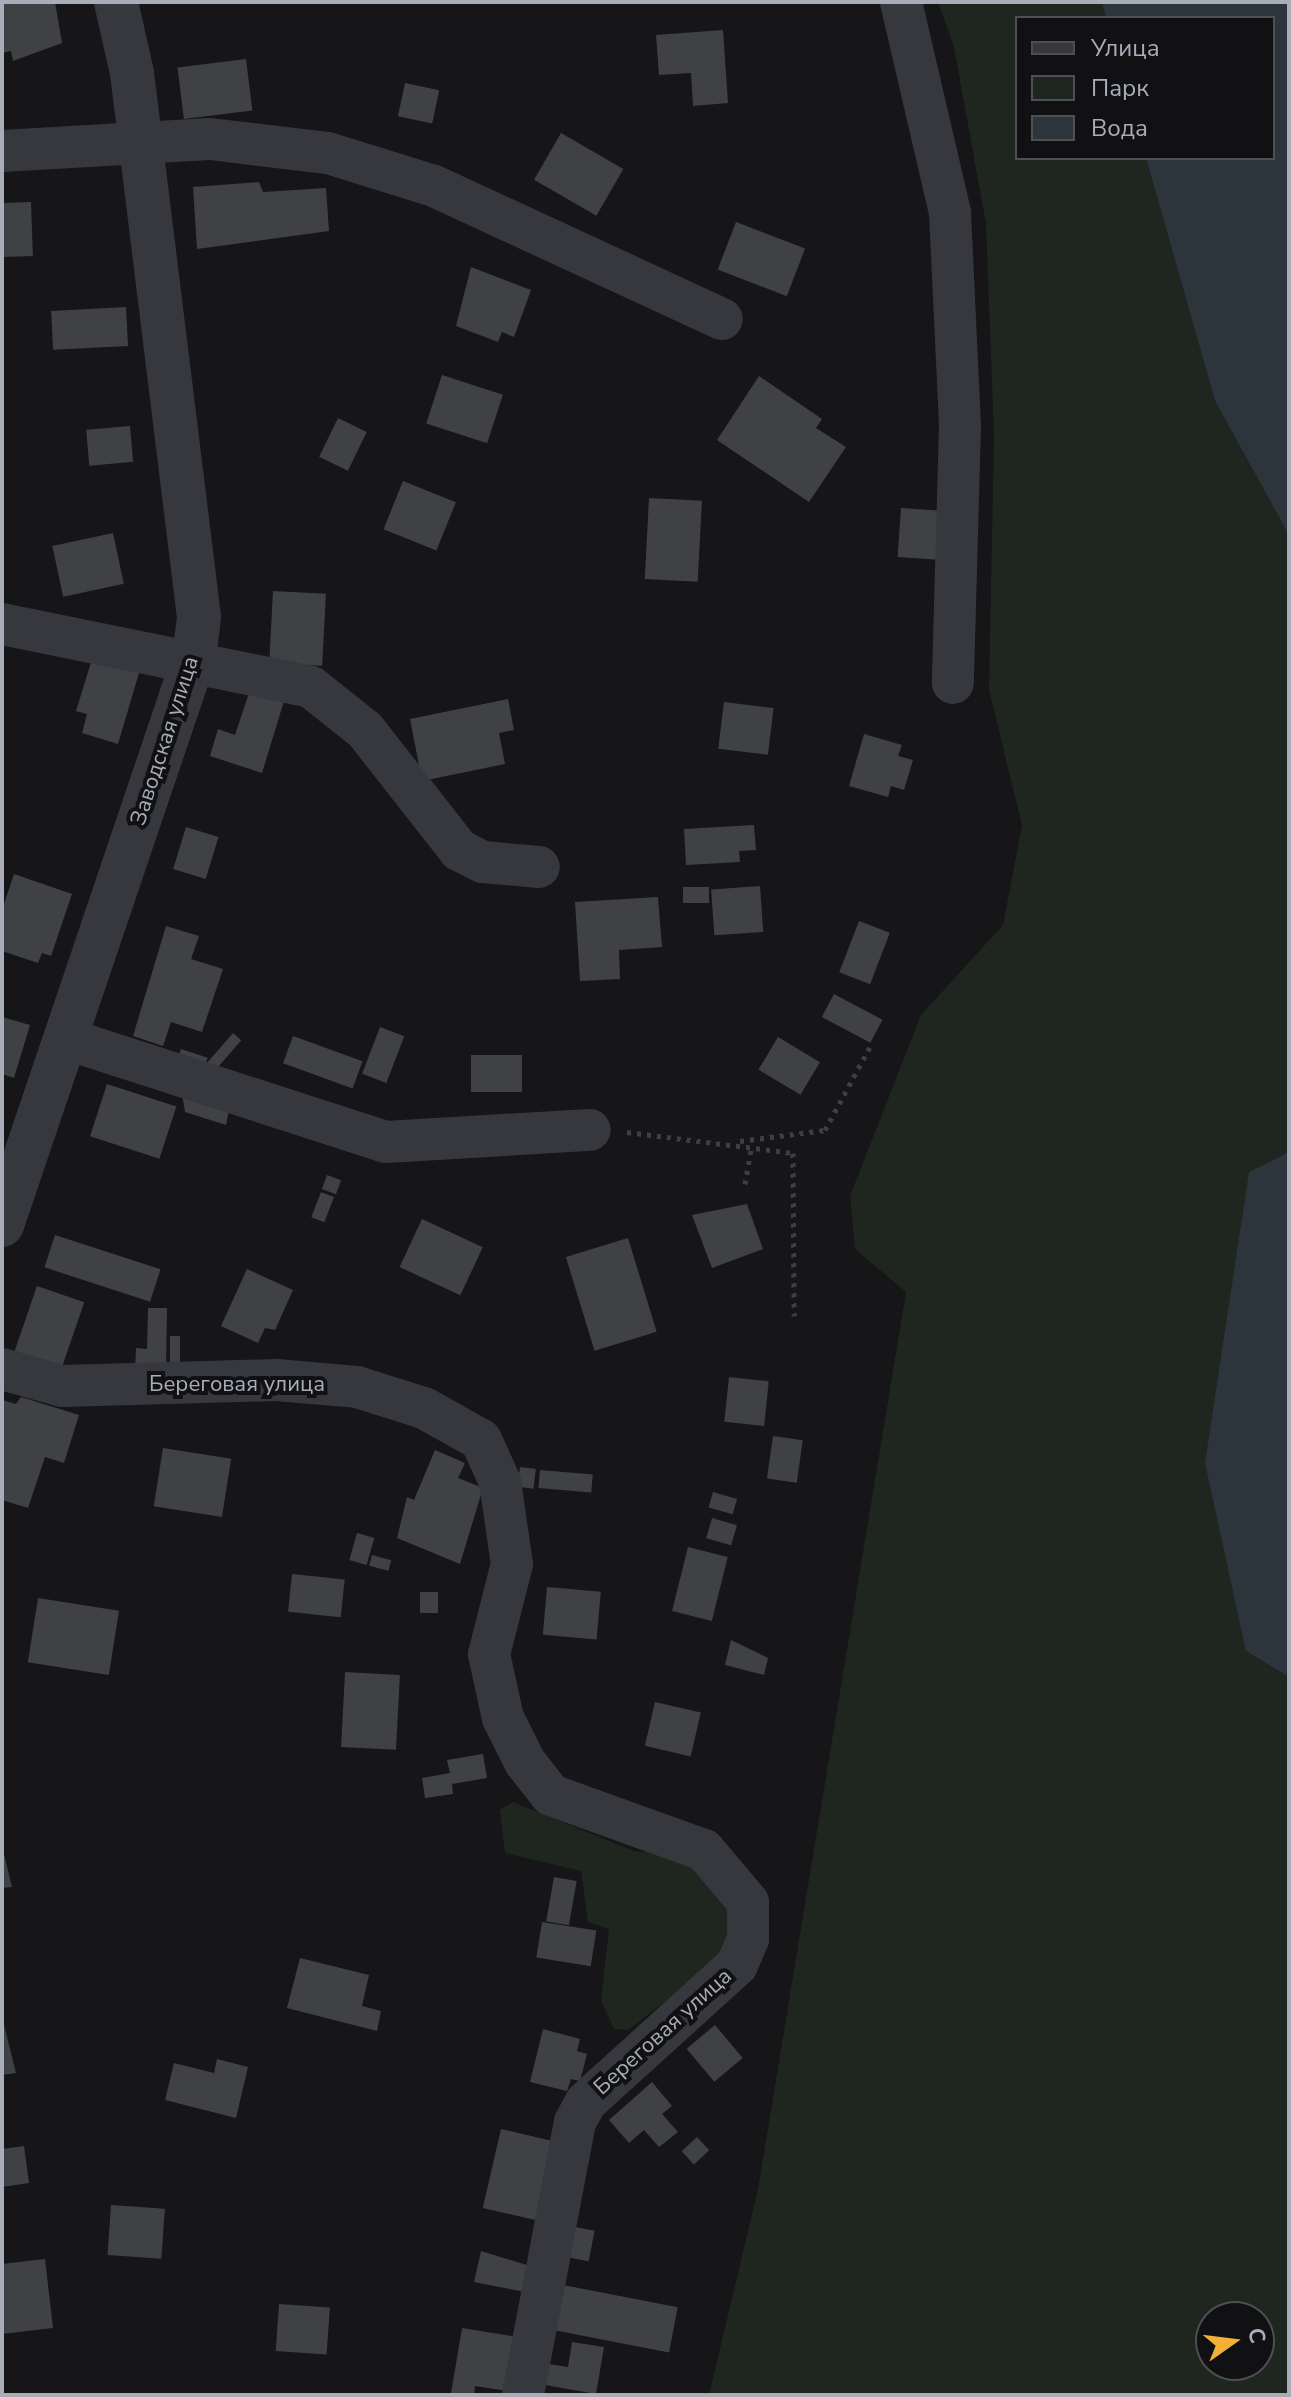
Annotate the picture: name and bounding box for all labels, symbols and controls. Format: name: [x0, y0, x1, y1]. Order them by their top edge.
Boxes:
legend: [1015, 16, 1275, 160]
text: Улица: [1091, 32, 1160, 64]
text: Парк: [1091, 72, 1149, 104]
text: Вода: [1091, 112, 1148, 144]
street label: Заводская улица: [125, 653, 205, 829]
street label: Береговая улица: [149, 1372, 325, 1398]
street label: Береговая улица: [589, 1963, 737, 2101]
north arrow: [1195, 2301, 1275, 2381]
text: С: [1240, 2325, 1273, 2347]

